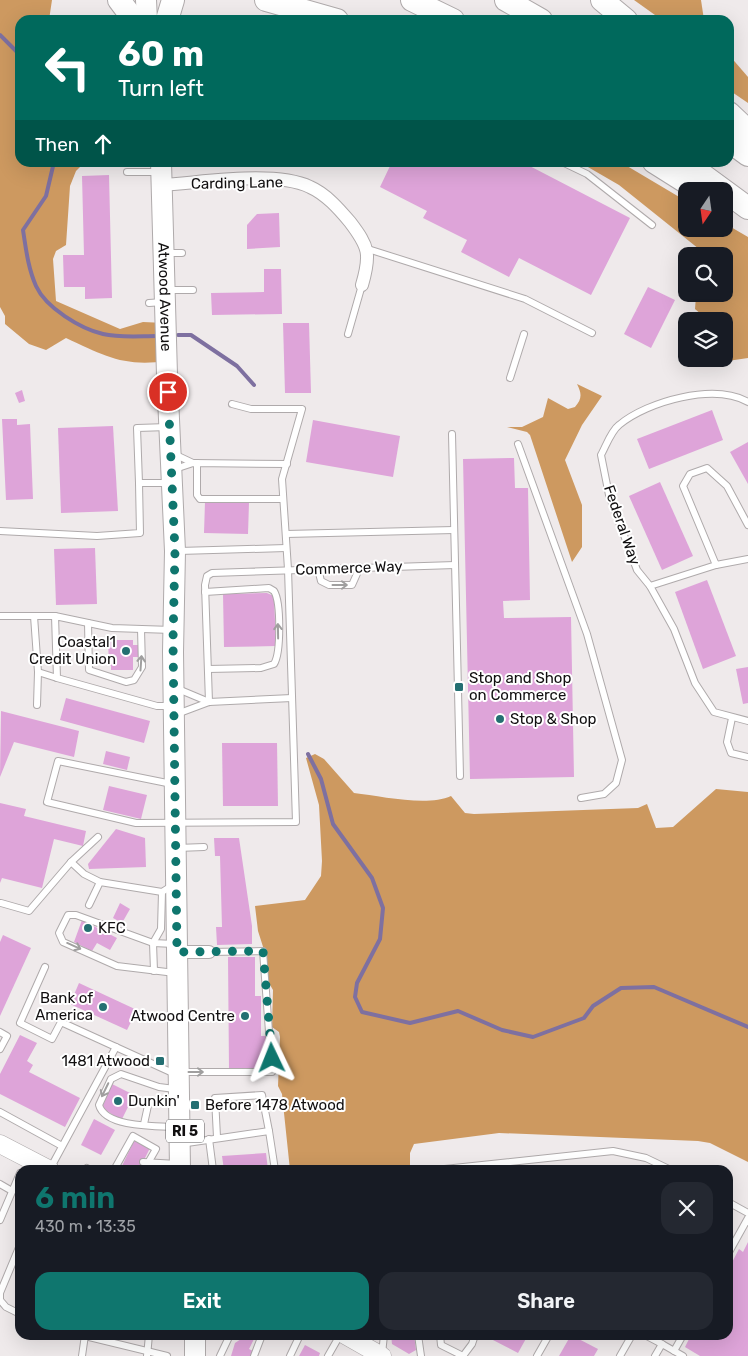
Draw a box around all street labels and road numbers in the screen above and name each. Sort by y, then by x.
street label: Carding Lane [191,173,283,193]
street label: Atwood Avenue [154,242,175,352]
street label: Federal Way [600,483,644,567]
street label: Commerce Way [295,557,403,579]
road number: RI 5 [166,1120,204,1142]

